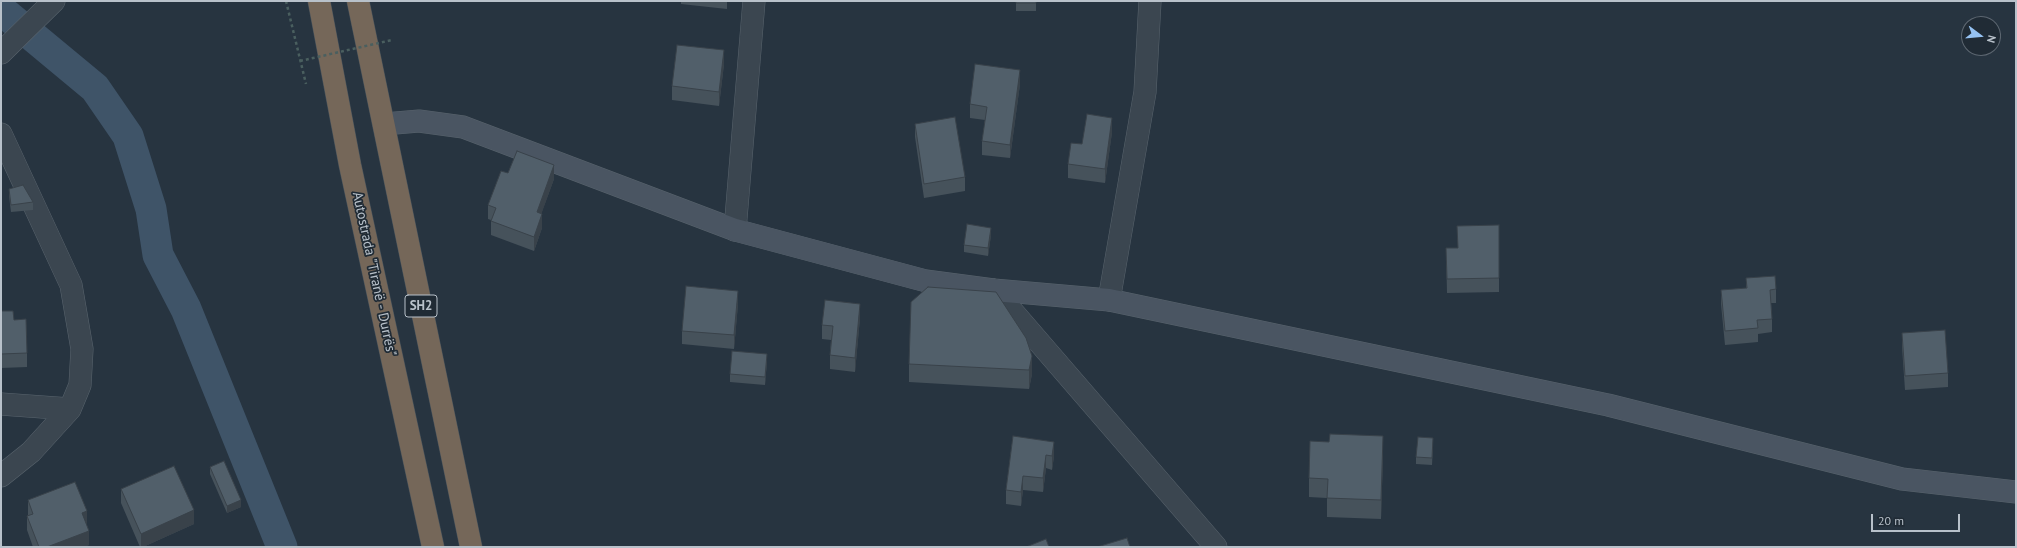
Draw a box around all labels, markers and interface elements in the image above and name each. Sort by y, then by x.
north arrow [1961,16,2001,56]
text: N [1984,34,1999,44]
street label: Autostrada "Tiranë - Durrës" [348,190,400,358]
road number: SH2 [405,295,437,317]
scale bar [1873,506,1962,532]
text: 20 m [1878,513,1904,528]

